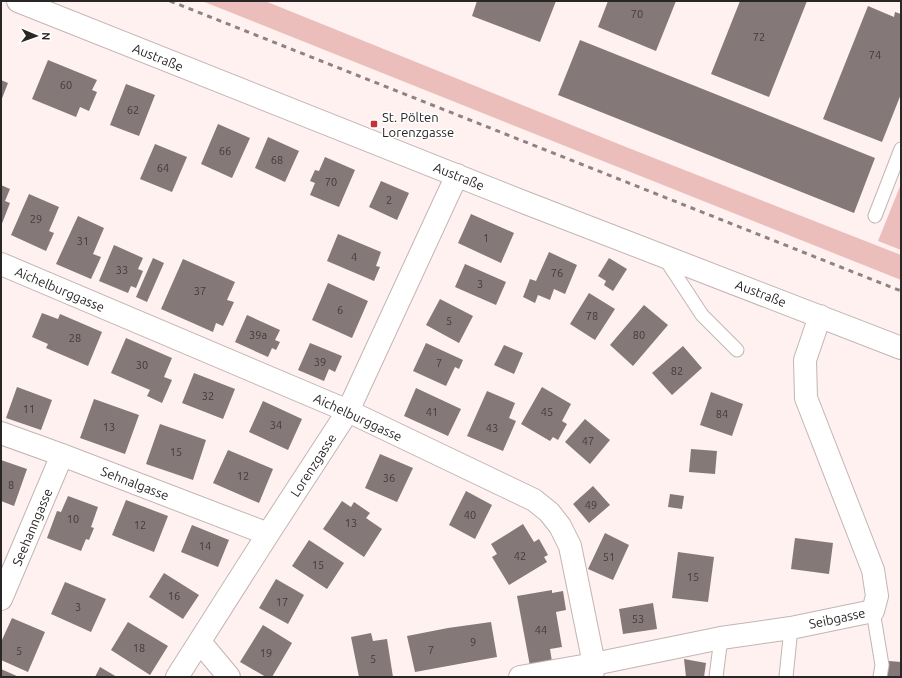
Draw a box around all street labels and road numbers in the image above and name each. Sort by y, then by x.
street label: Austraße [131,41,185,73]
street label: Austraße [432,160,486,192]
street label: Aichelburggasse [13,264,107,314]
street label: Austraße [734,277,788,309]
street label: Aichelburggasse [312,390,404,444]
street label: Lorenzgasse [287,431,339,499]
street label: Sehnalgasse [99,464,171,502]
street label: Seehanngasse [9,486,55,568]
street label: Seibgasse [807,605,867,631]

